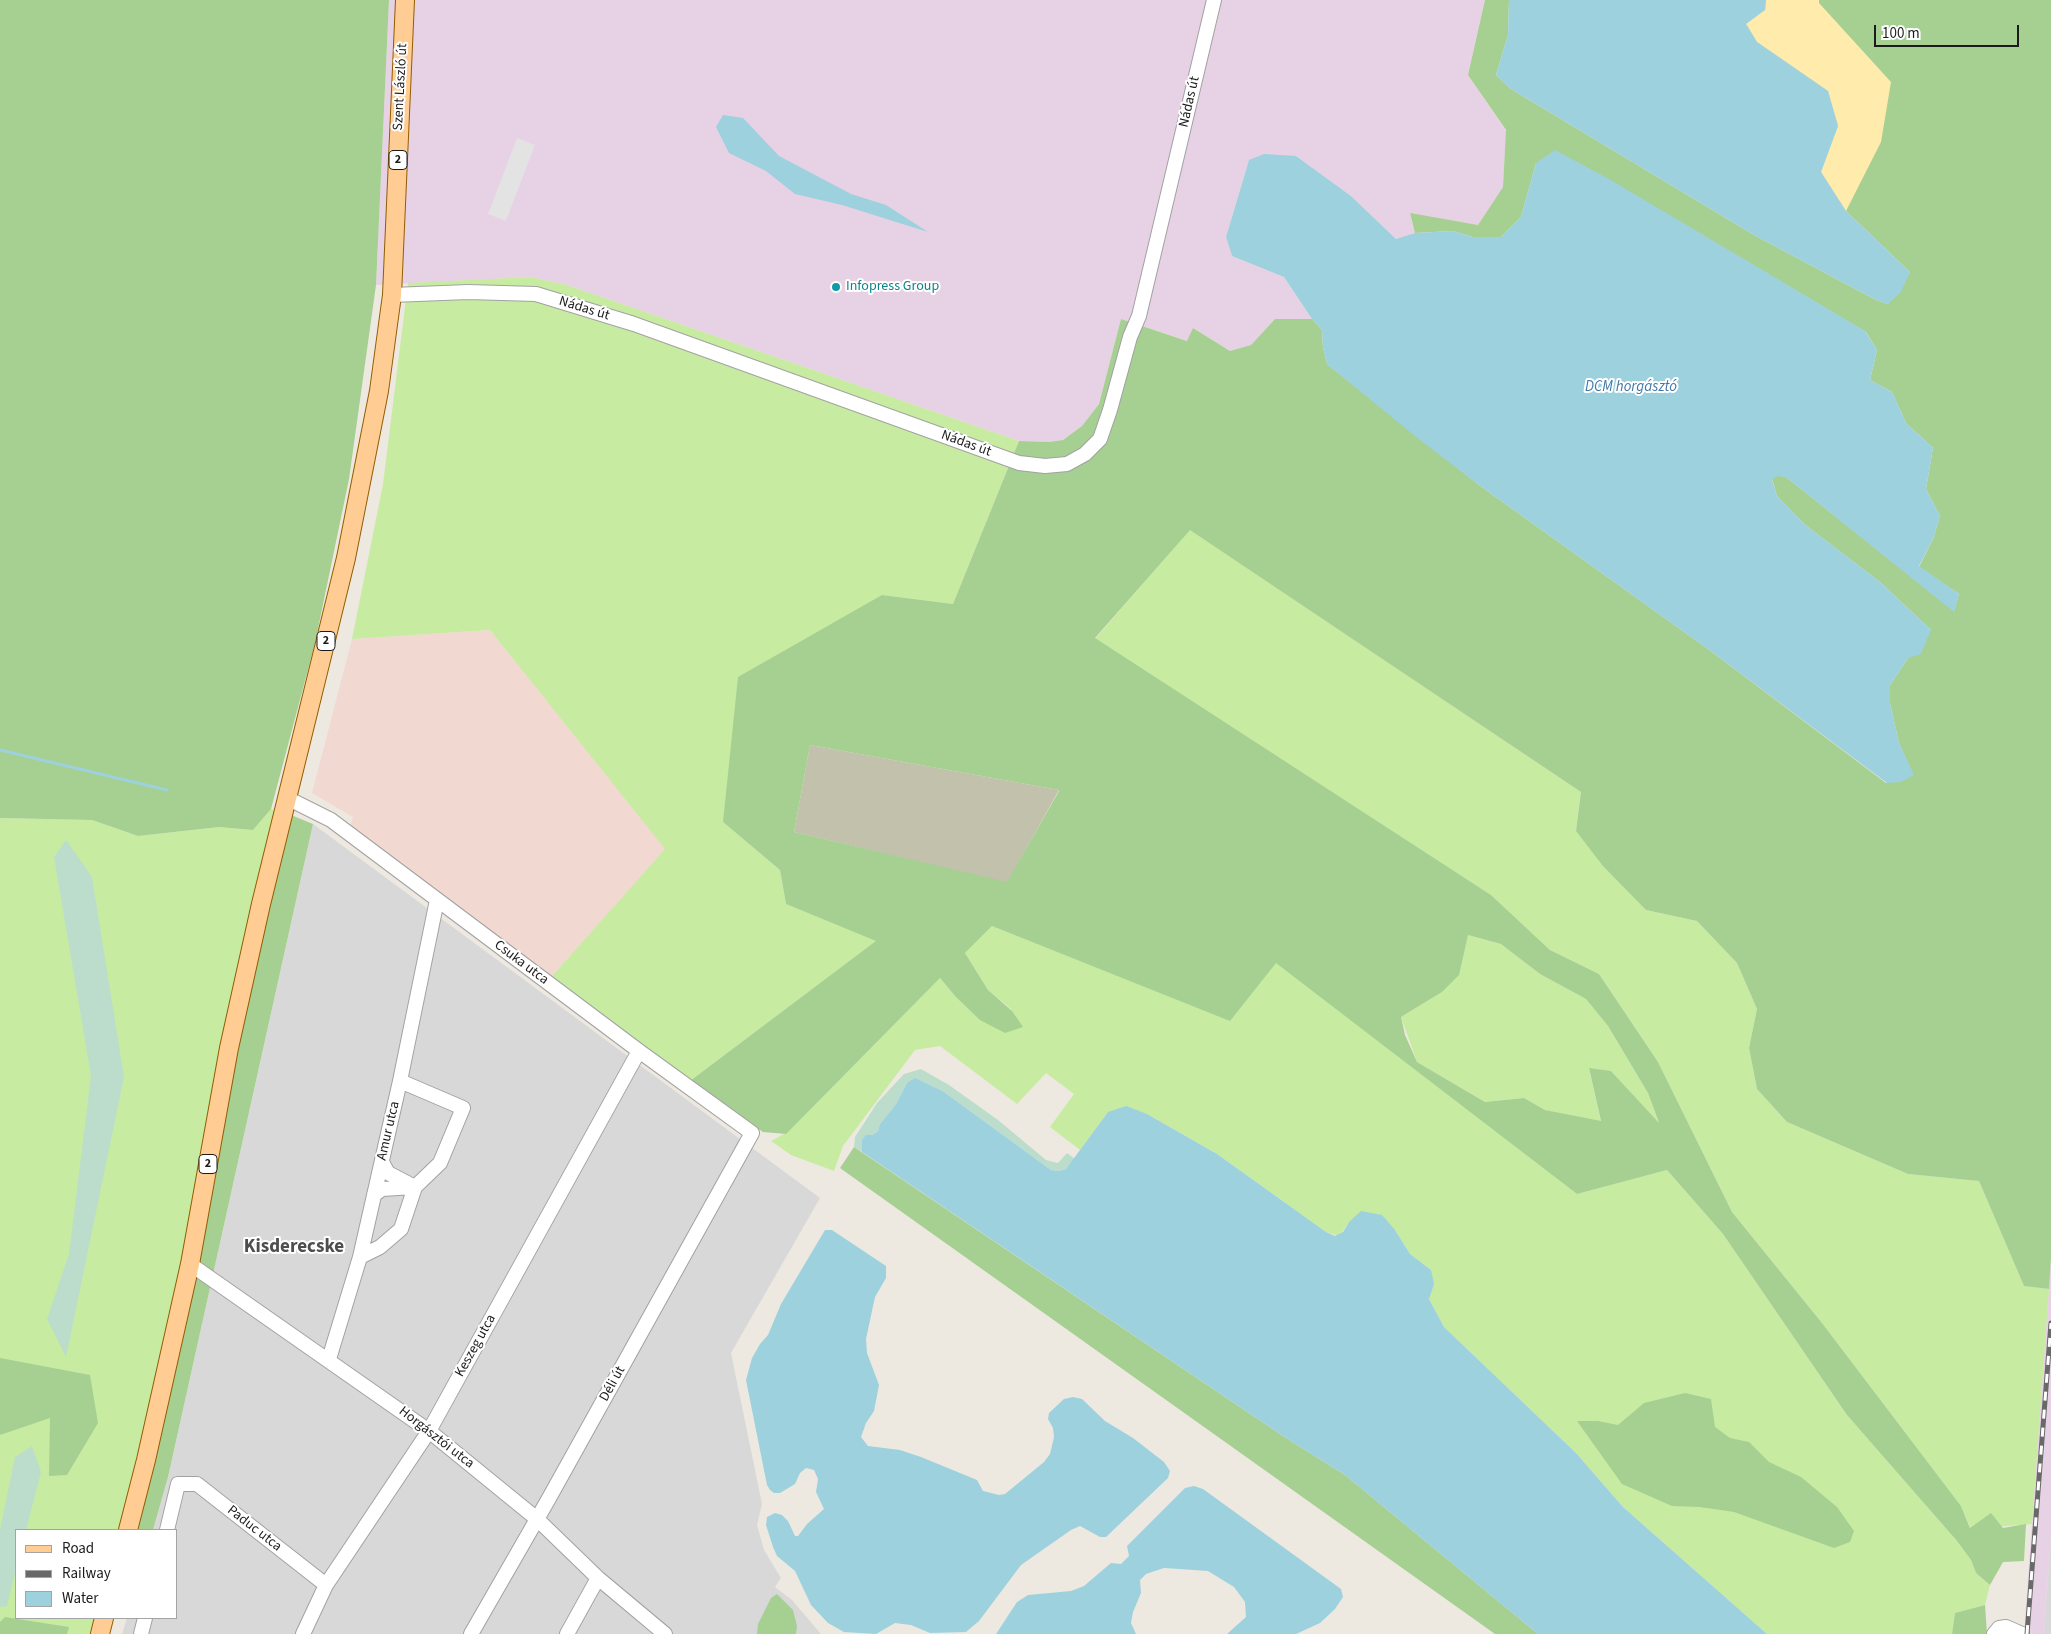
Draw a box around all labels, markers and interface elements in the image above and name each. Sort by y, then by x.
scale bar [1876,15,2021,47]
text: 100 m [1882,23,1920,44]
street label: Szent László út [390,43,412,131]
street label: Nádas út [1176,75,1204,129]
road number: 2 [389,150,407,170]
place label: Infopress Group [846,279,939,295]
marker: Infopress Group [830,281,842,293]
street label: Nádas út [557,293,611,325]
water label: DCM horgásztó [1585,379,1677,397]
street label: Nádas út [939,427,993,461]
road number: 2 [317,631,335,650]
street label: Csuka utca [491,937,551,989]
street label: Amur utca [374,1100,404,1162]
road number: 2 [199,1154,217,1174]
district label: Kisderecske [244,1237,344,1259]
street label: Keszeg utca [452,1312,500,1380]
street label: Déli út [597,1363,629,1405]
street label: Horgásztói utca [395,1403,477,1473]
street label: Paduc utca [223,1503,285,1555]
legend [15,1529,178,1619]
text: Road [62,1538,94,1559]
text: Railway [62,1563,111,1584]
text: Water [62,1588,98,1609]

